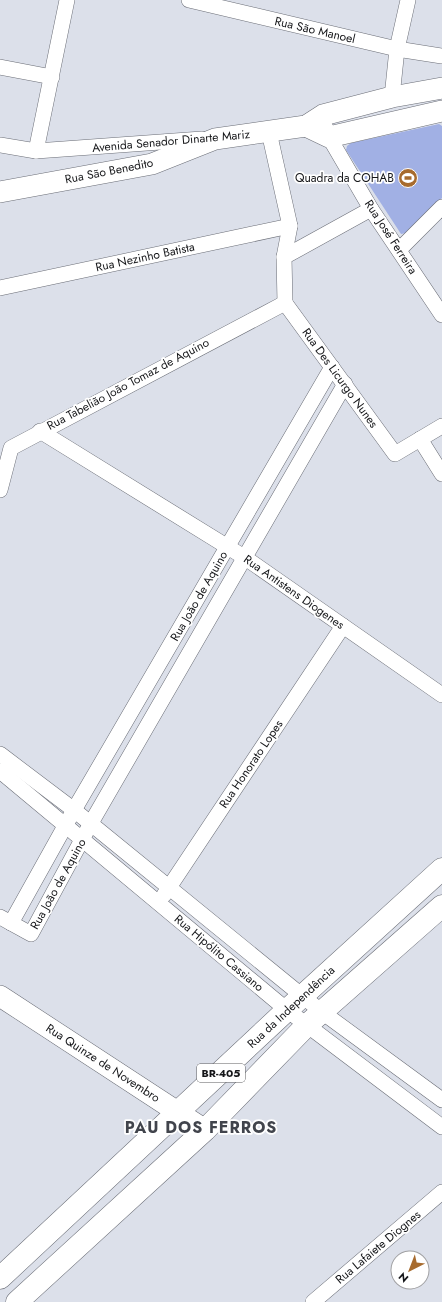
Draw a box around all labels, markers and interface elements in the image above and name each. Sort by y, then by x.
street label: Rua São Manoel [273,12,357,48]
street label: Avenida Senador Dinarte Mariz [91,125,251,157]
street label: Rua São Benedito [63,154,155,188]
sports icon: Quadra da COHAB [397,167,419,189]
place label: Quadra da COHAB [295,169,394,187]
street label: Rua José Ferreira [360,196,422,278]
street label: Rua Nezinho Batista [94,238,197,276]
street label: Rua Des Licurgo Nunes [298,324,383,432]
street label: Rua Tabelião João Tomaz de Aquino [44,333,213,435]
street label: Rua João de Aquino [166,547,232,644]
street label: Rua Antistens Diogenes [240,550,348,634]
street label: Rua Honorato Lopes [215,716,287,812]
street label: Rua João de Aquino [26,835,91,933]
street label: Rua Hipólito Cassiano [170,910,268,996]
street label: Rua da Independência [243,961,339,1053]
street label: Rua Quinze de Novembro [42,1019,164,1107]
road number: BR-405 [197,1064,245,1082]
district label: PAU DOS FERROS [125,1116,277,1139]
street label: Rua Lafaiete Diognes [331,1206,425,1288]
north arrow [390,1250,430,1290]
text: N [395,1269,412,1286]

